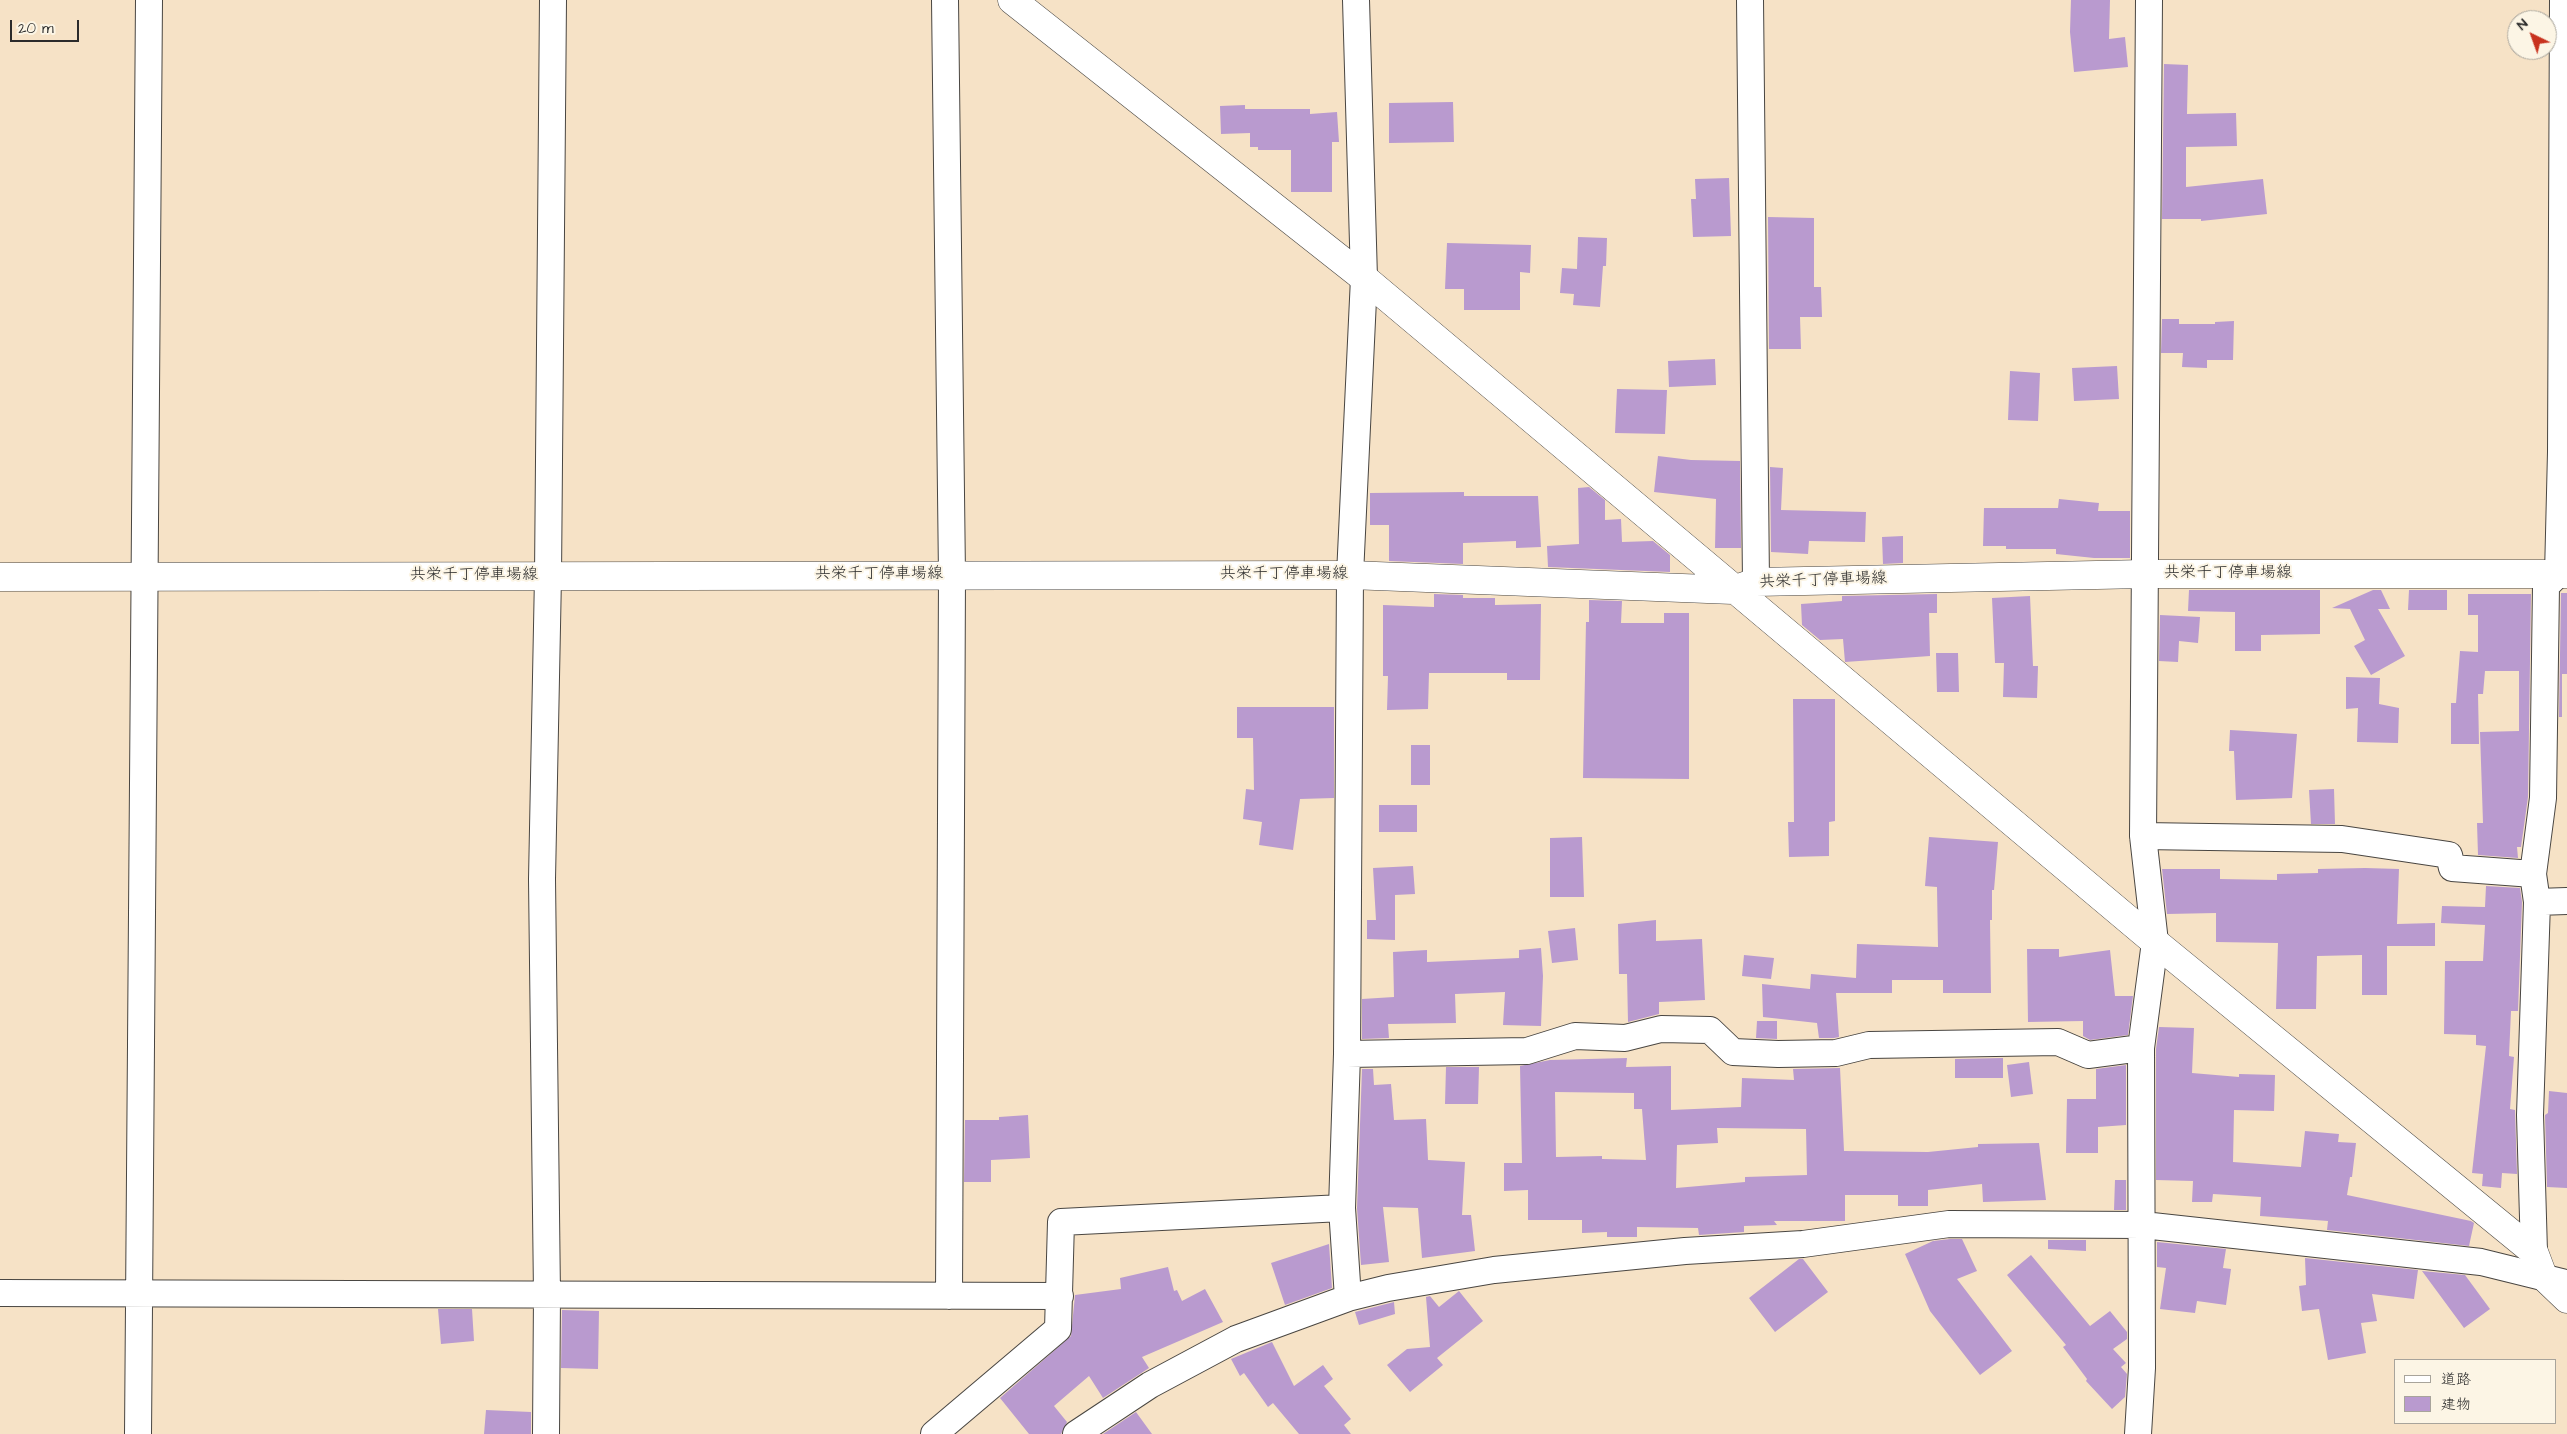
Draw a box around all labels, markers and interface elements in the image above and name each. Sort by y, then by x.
scale bar [12,10,81,42]
north arrow [2507,10,2557,60]
text: N [2513,14,2533,35]
text: 20 m [18,18,54,39]
street label: 共栄千丁停車場線 [2164,564,2292,584]
street label: 共栄千丁停車場線 [815,565,943,585]
street label: 共栄千丁停車場線 [1220,565,1348,585]
street label: 共栄千丁停車場線 [410,566,538,586]
street label: 共栄千丁停車場線 [1759,569,1887,593]
legend [2394,1359,2557,1424]
text: 道路 [2441,1369,2471,1390]
text: 建物 [2441,1394,2471,1415]

